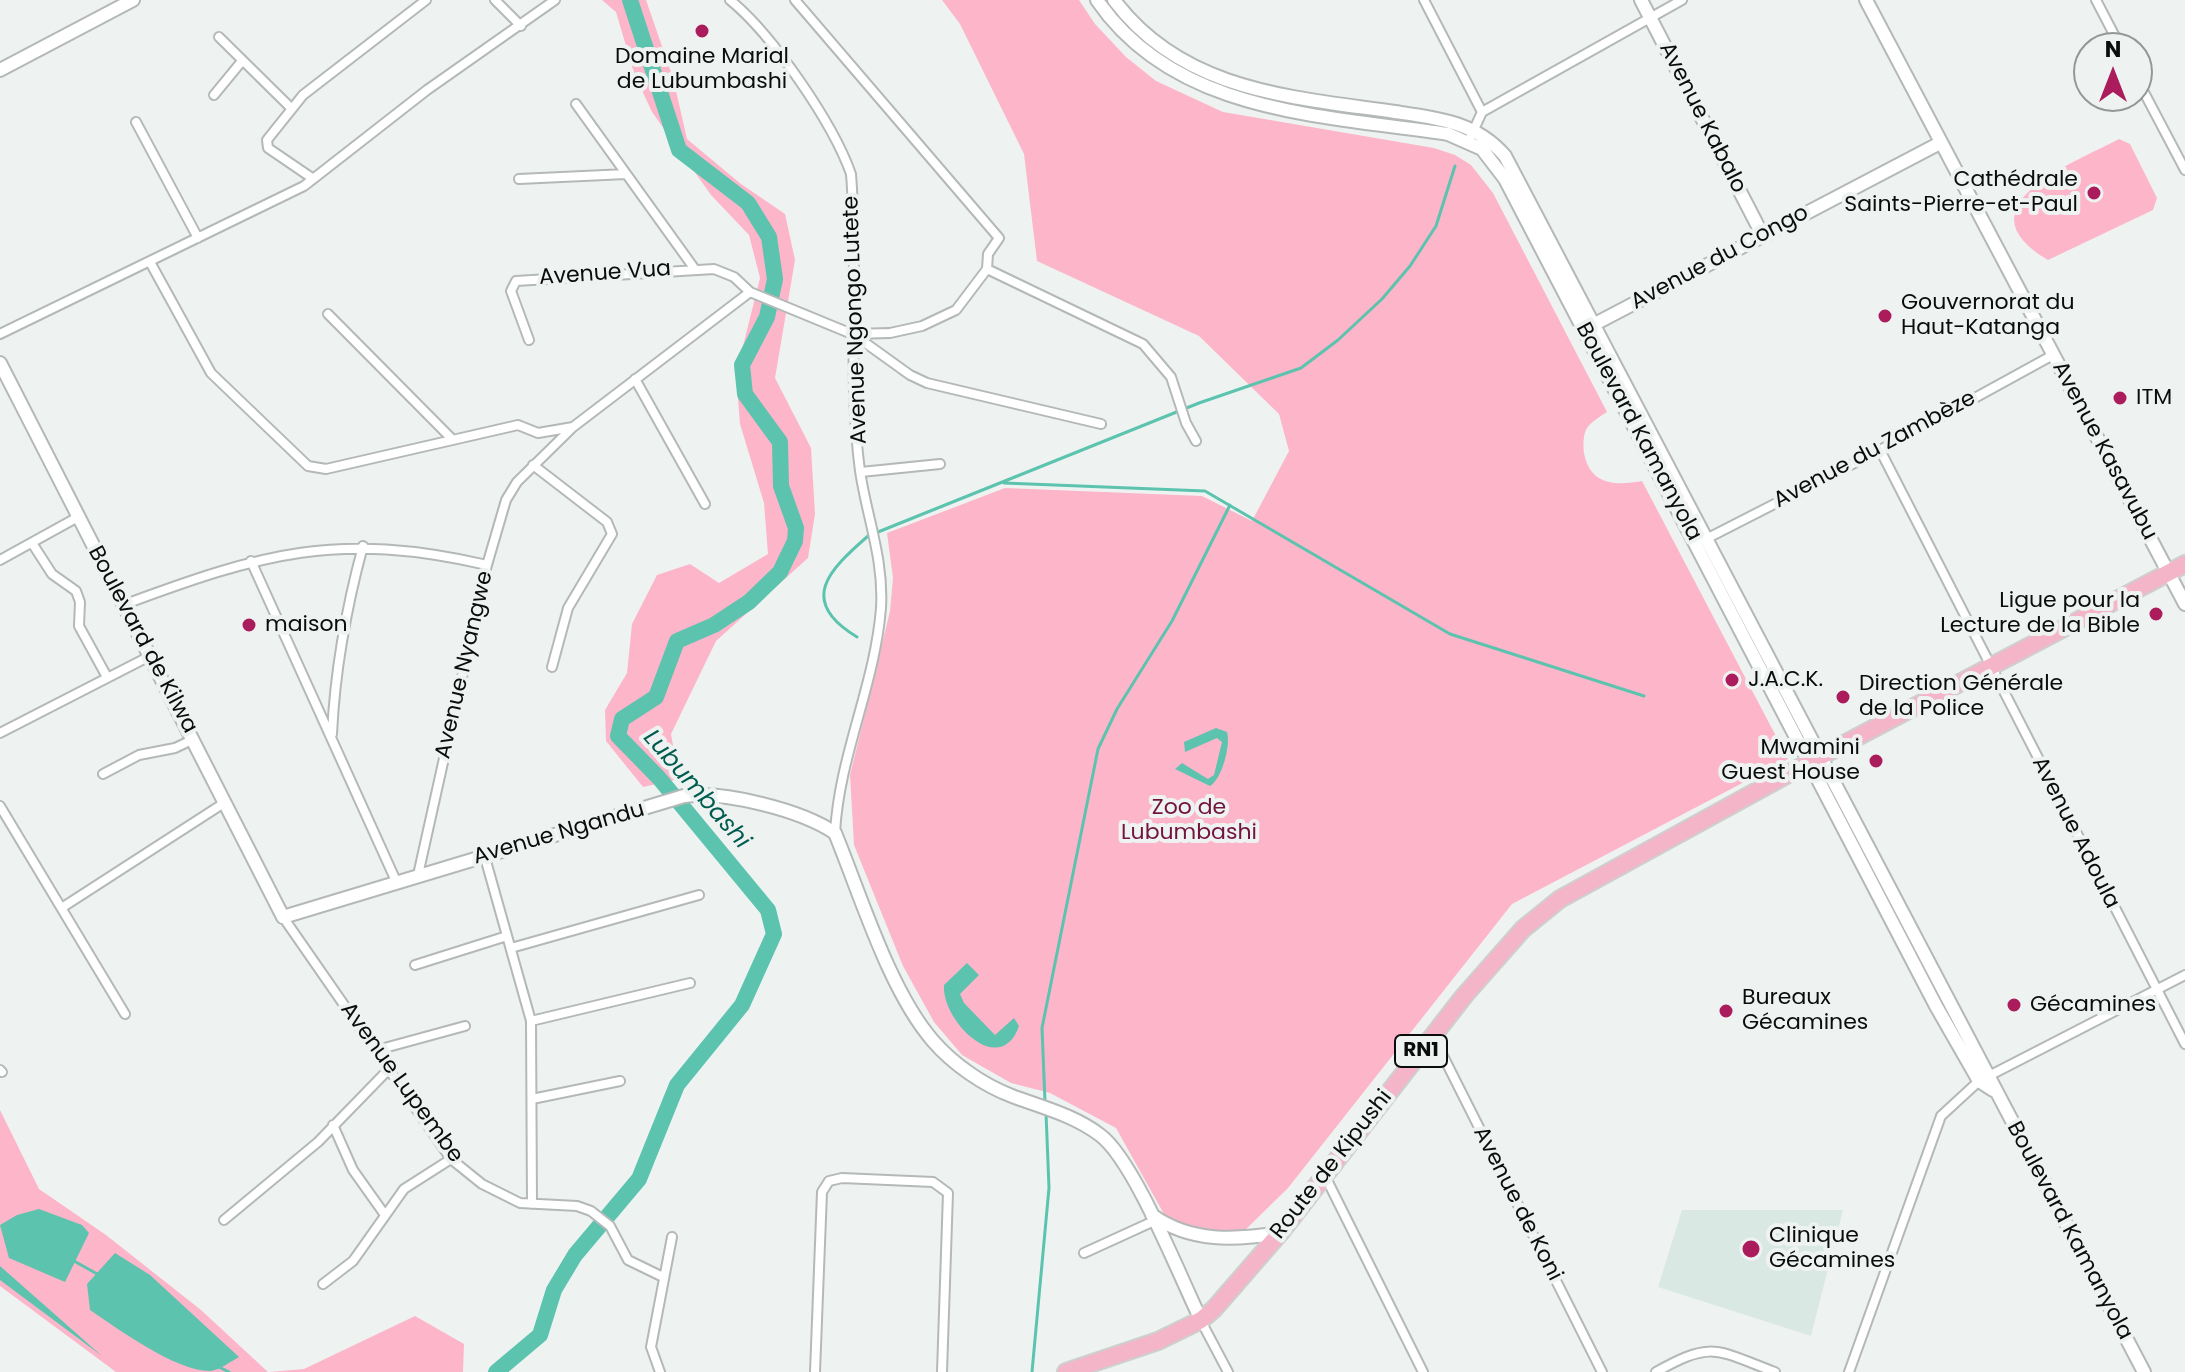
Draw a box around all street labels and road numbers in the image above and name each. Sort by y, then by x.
street label: Avenue Kabalo [1653,38,1751,198]
street label: Avenue Ngongo Lutete [838,195,874,445]
street label: Avenue du Congo [1627,200,1813,316]
street label: Avenue Vua [538,256,672,292]
street label: Boulevard Kamanyola [1569,318,1707,546]
street label: Avenue Kasavubu [2046,357,2162,545]
street label: Avenue du Zambèze [1770,386,1980,514]
street label: Boulevard de Kilwa [81,542,203,738]
street label: Avenue Nyangwe [431,569,499,761]
street label: Avenue Adoula [2025,753,2125,913]
street label: Avenue Ngandu [470,797,648,871]
street label: Avenue Lupembe [334,998,468,1168]
road number: RN1 [1395,1035,1447,1067]
street label: Route de Kipushi [1266,1085,1398,1245]
street label: Boulevard Kamanyola [2000,1117,2138,1345]
street label: Avenue de Koni [1467,1122,1567,1286]

